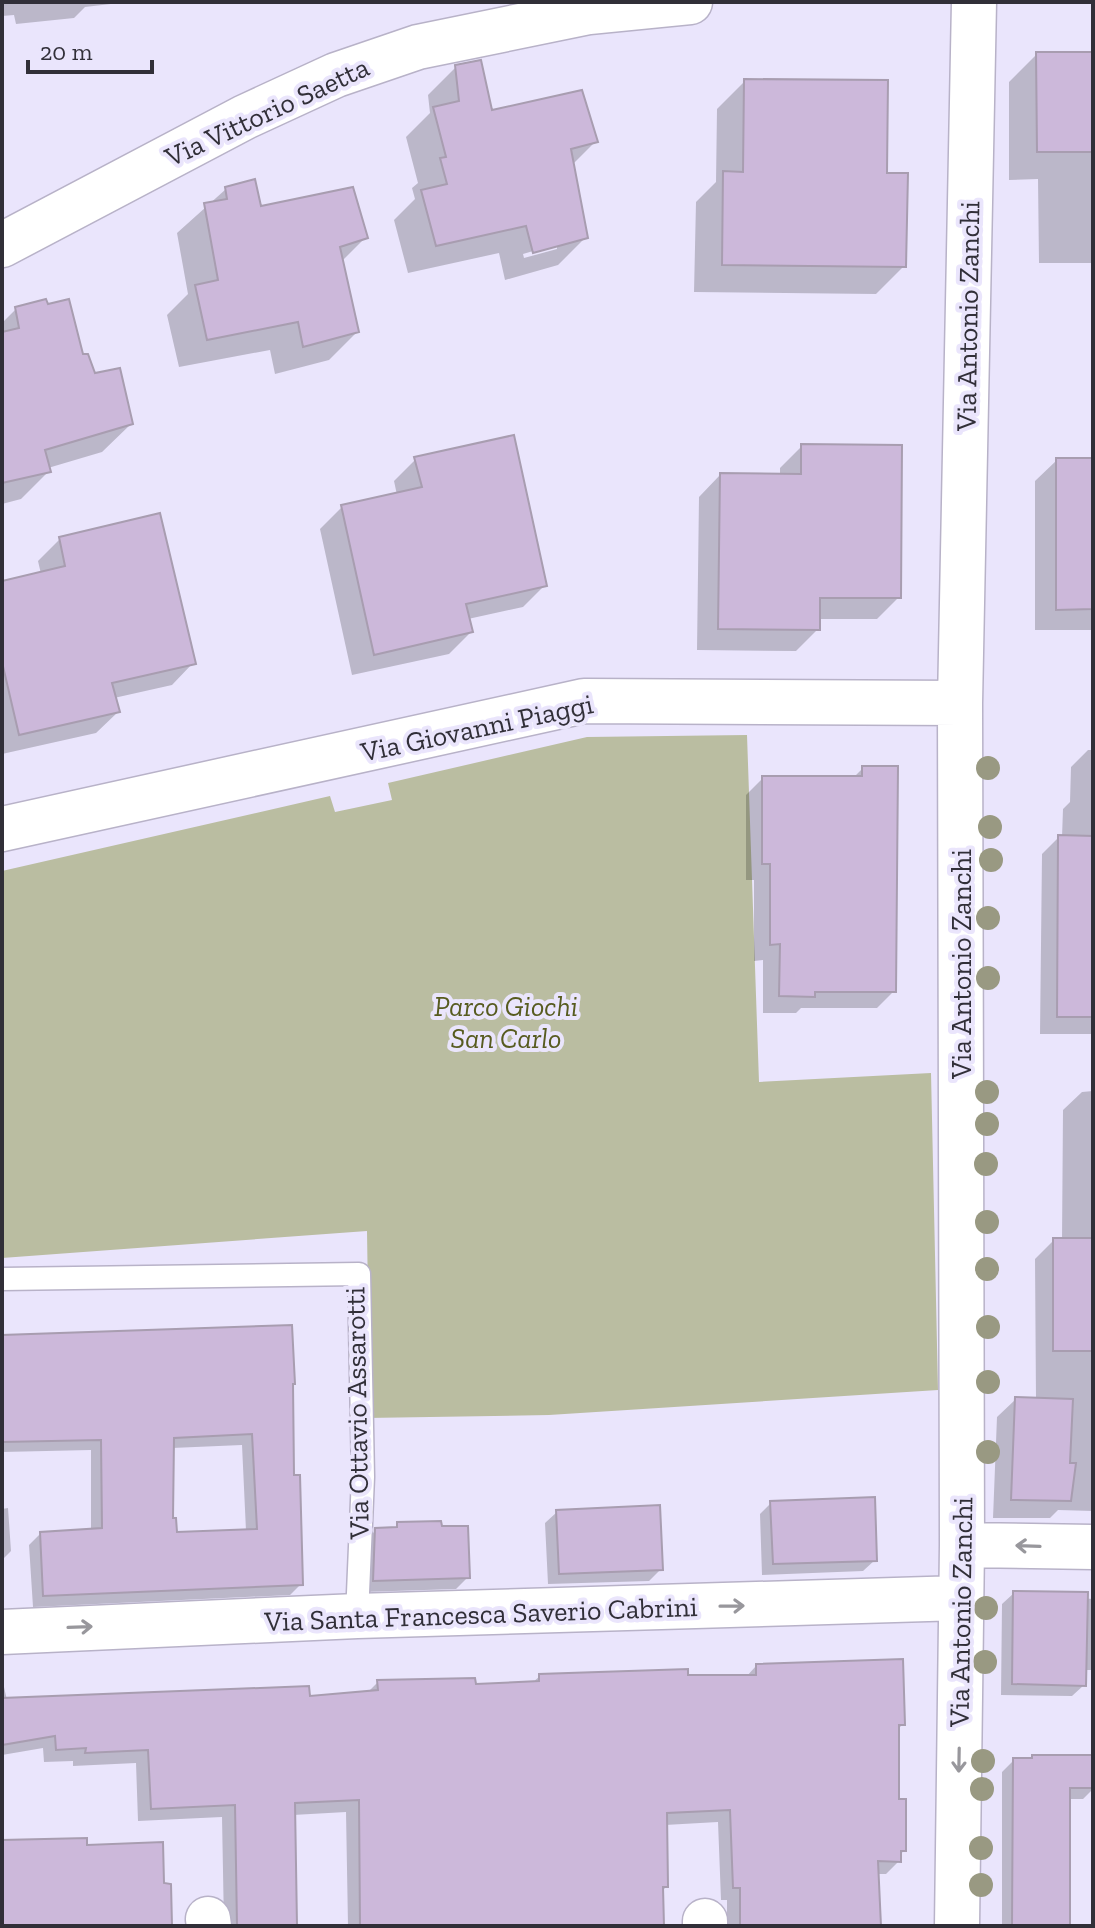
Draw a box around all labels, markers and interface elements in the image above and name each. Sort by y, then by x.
scale bar [28,24,152,74]
text: 20 m [40,37,93,66]
street label: Via Vittorio Saetta [159,50,375,174]
street label: Via Antonio Zanchi [949,200,987,432]
street label: Via Giovanni Piaggi [357,687,596,769]
street label: Via Antonio Zanchi [945,849,978,1080]
park label: Parco Giochi San Carlo [434,990,578,1055]
street label: Via Ottavio Assarotti [338,1286,376,1540]
street label: Via Antonio Zanchi [942,1496,980,1728]
one-way arrow [1015,1538,1042,1553]
street label: Via Santa Francesca Saverio Cabrini [263,1590,698,1638]
one-way arrow [718,1599,745,1614]
one-way arrow [66,1620,93,1635]
one-way arrow [951,1746,967,1773]

